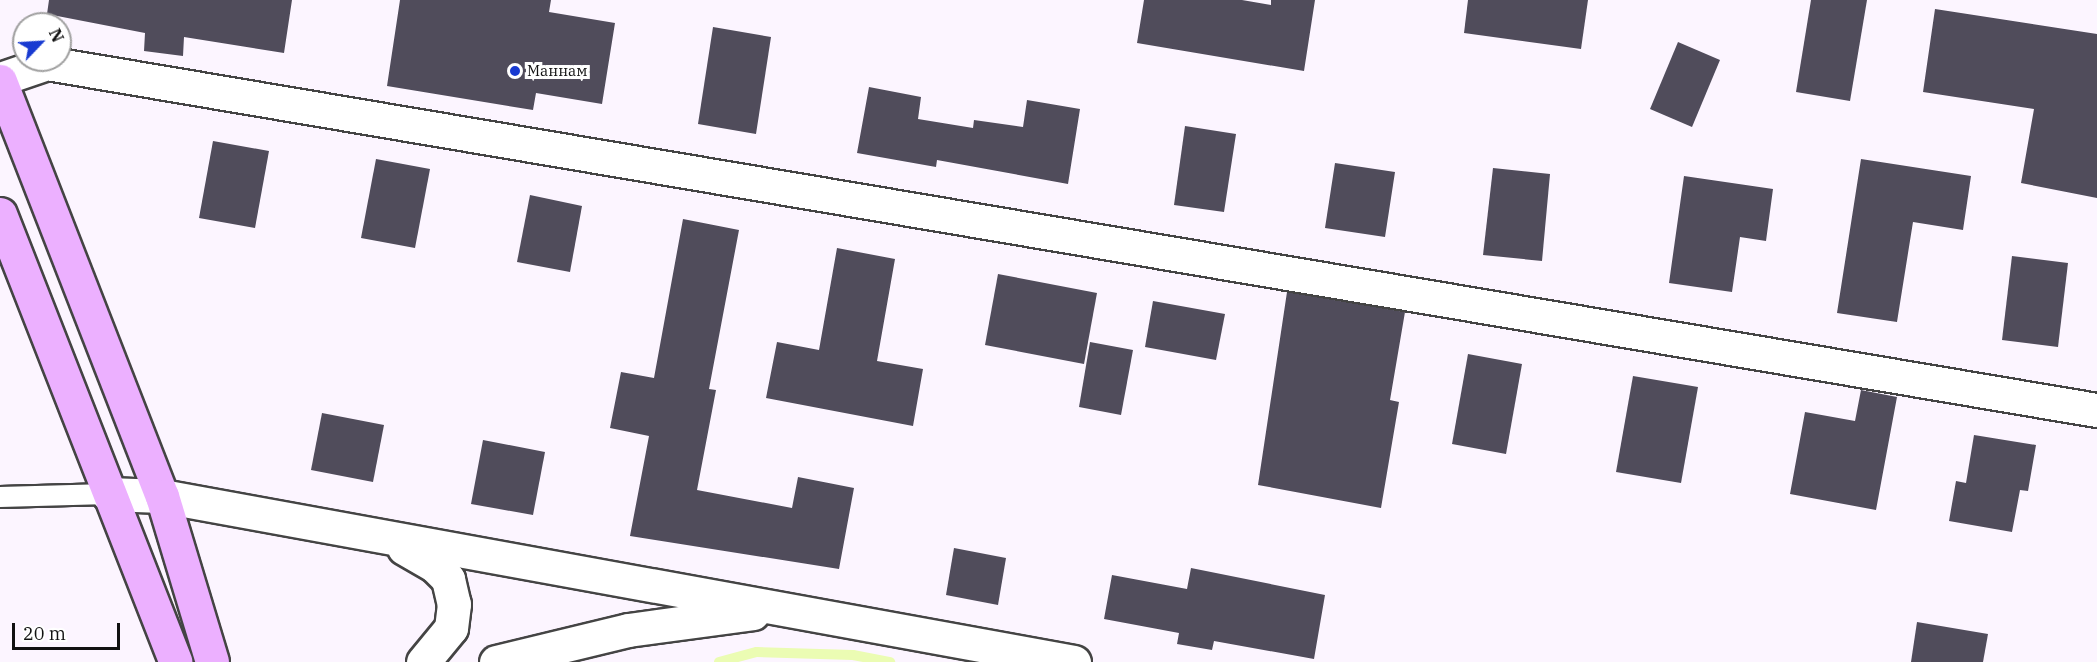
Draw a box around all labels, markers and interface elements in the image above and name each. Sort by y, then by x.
north arrow [12,12,72,72]
text: N [45,25,68,45]
place label: Маннам [527,62,588,80]
marker: Маннам [508,64,522,78]
scale bar [15,611,123,649]
text: 20 m [23,622,66,645]

